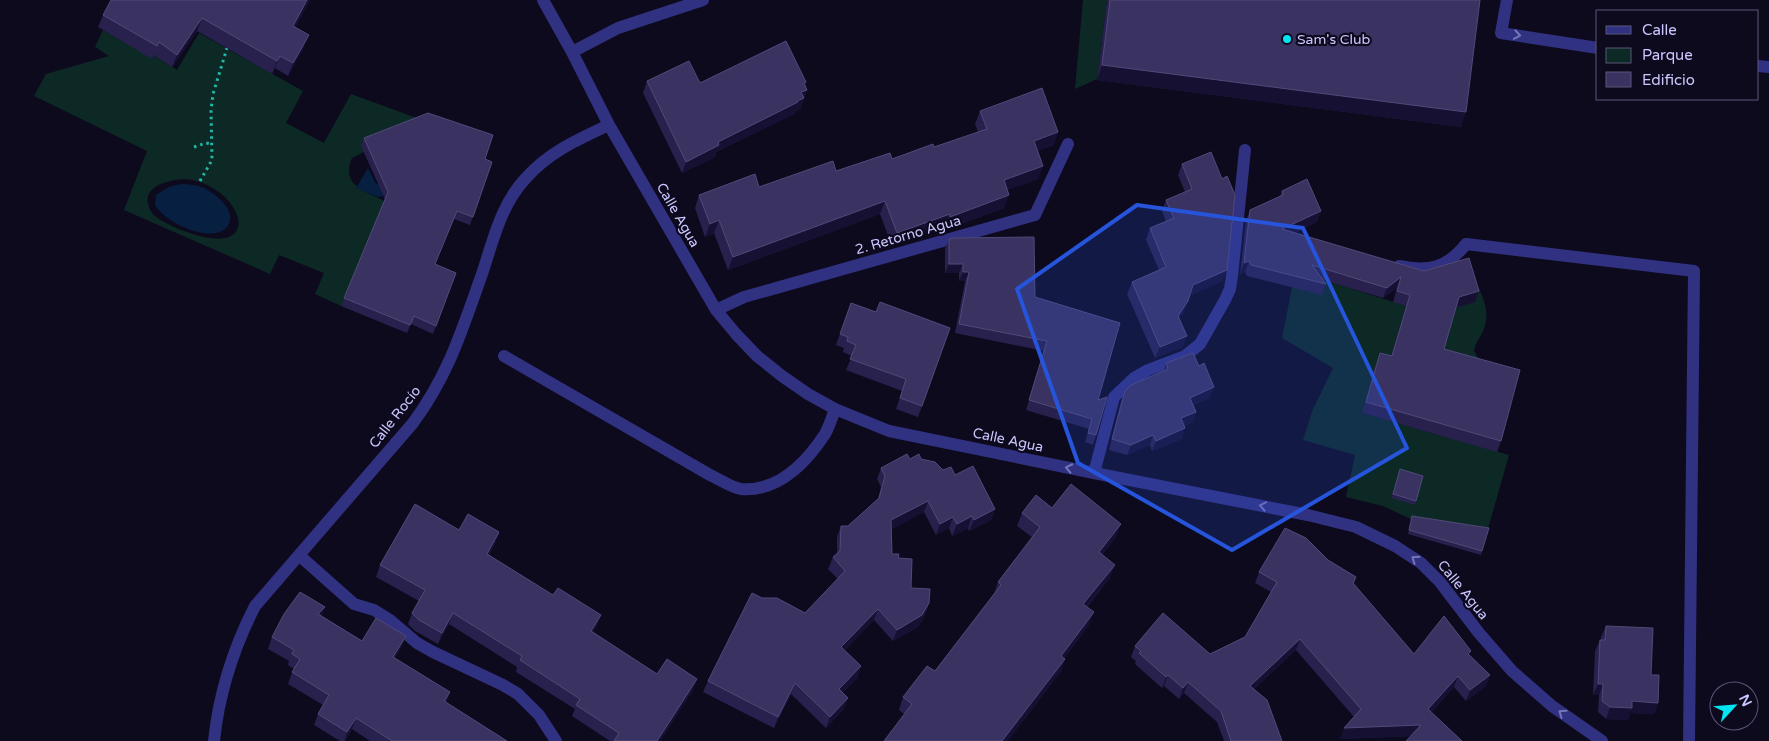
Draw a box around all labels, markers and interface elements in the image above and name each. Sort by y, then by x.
legend [1596,10,1759,100]
text: Calle [1642,21,1677,39]
one-way arrow [1512,30,1521,40]
place label: Sam's Club [1297,31,1371,48]
marker: Sam's Club [1281,33,1293,45]
text: Parque [1642,46,1693,64]
text: Edificio [1642,71,1695,89]
street label: Calle Agua [653,180,703,250]
street label: 2. Retorno Agua [853,212,963,258]
street label: Calle Rocío [365,383,425,451]
street label: Calle Agua [971,424,1045,456]
one-way arrow [1064,463,1073,474]
one-way arrow [1258,501,1267,512]
one-way arrow [1411,556,1420,565]
street label: Calle Agua [1434,557,1492,623]
north arrow [1709,681,1759,731]
text: N [1735,692,1755,709]
one-way arrow [1559,710,1568,719]

